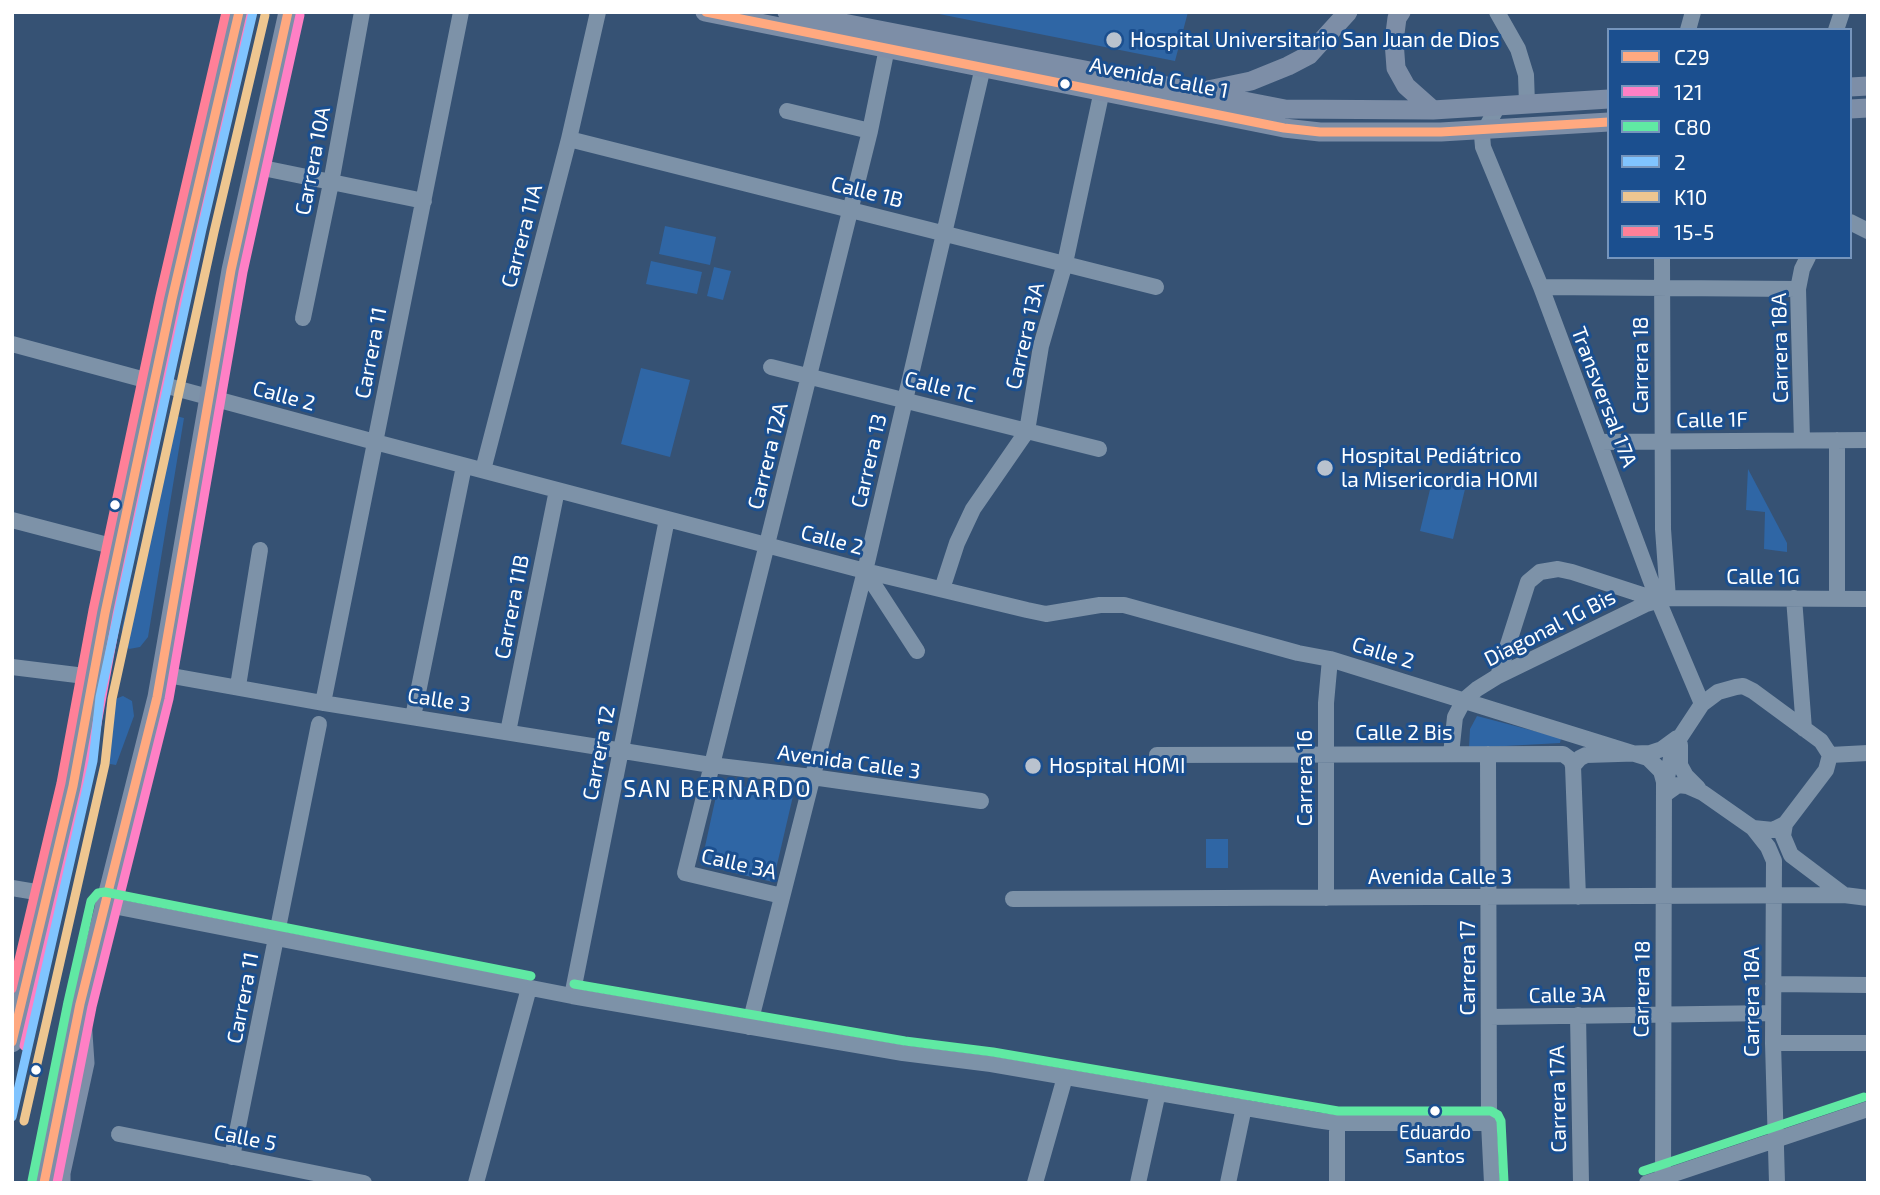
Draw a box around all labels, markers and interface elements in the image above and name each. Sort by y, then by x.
place label: Hospital Universitario San Juan de Dios [1130,27,1500,53]
legend [1607,28,1852,259]
marker: Hospital Universitario San Juan de Dios [1104,30,1124,50]
text: C29 [1674,44,1710,69]
street label: Avenida Calle 1 [1087,52,1231,104]
unlabelled marker [1058,77,1072,91]
text: 121 [1674,79,1703,104]
street label: Carrera 10A [290,105,336,217]
text: C80 [1674,114,1711,139]
text: 2 [1674,149,1686,174]
street label: Calle 1B [828,171,906,213]
street label: Carrera 11A [496,182,548,290]
text: K10 [1674,184,1707,209]
text: 15-5 [1674,219,1714,244]
street label: Carrera 13A [1000,280,1050,392]
street label: Carrera 18A [1766,293,1794,403]
street label: Carrera 11 [350,305,392,401]
street label: Carrera 18 [1628,316,1654,414]
street label: Transversal 17A [1566,323,1642,471]
street label: Calle 1C [902,366,978,408]
street label: Calle 2 [250,376,318,416]
street label: Carrera 12A [743,400,793,512]
street label: Calle 1F [1676,407,1748,433]
street label: Carrera 13 [846,411,892,511]
place label: Hospital Pediátrico la Misericordia HOMI [1341,443,1538,493]
marker: Hospital Pediátrico la Misericordia HOMI [1315,458,1335,478]
unlabelled marker [108,498,122,512]
street label: Calle 2 [798,520,866,560]
street label: Carrera 11B [490,553,534,661]
street label: Calle 1G [1726,564,1800,590]
street label: Diagonal 1G Bis [1480,584,1620,672]
street label: Calle 2 [1349,632,1417,674]
street label: Calle 3 [406,683,472,717]
street label: Carrera 12 [577,703,621,803]
street label: Calle 2 Bis [1355,720,1453,746]
street label: Carrera 16 [1292,730,1318,826]
street label: Avenida Calle 3 [776,739,922,785]
place label: Hospital HOMI [1049,753,1185,779]
marker: Hospital HOMI [1023,756,1043,776]
district label: SAN BERNARDO [625,775,811,803]
street label: Calle 3A [699,843,779,885]
street label: Avenida Calle 3 [1368,864,1512,890]
street label: Carrera 17 [1455,920,1481,1016]
street label: Carrera 18 [1629,940,1655,1038]
street label: Carrera 18A [1739,947,1765,1057]
street label: Carrera 11 [222,950,264,1046]
street label: Calle 3A [1528,982,1606,1008]
street label: Carrera 17A [1544,1045,1572,1153]
unlabelled marker [29,1063,43,1077]
marker: Eduardo Santos [1428,1104,1442,1118]
street label: Calle 5 [212,1120,278,1156]
place label: Eduardo Santos [1399,1122,1471,1166]

